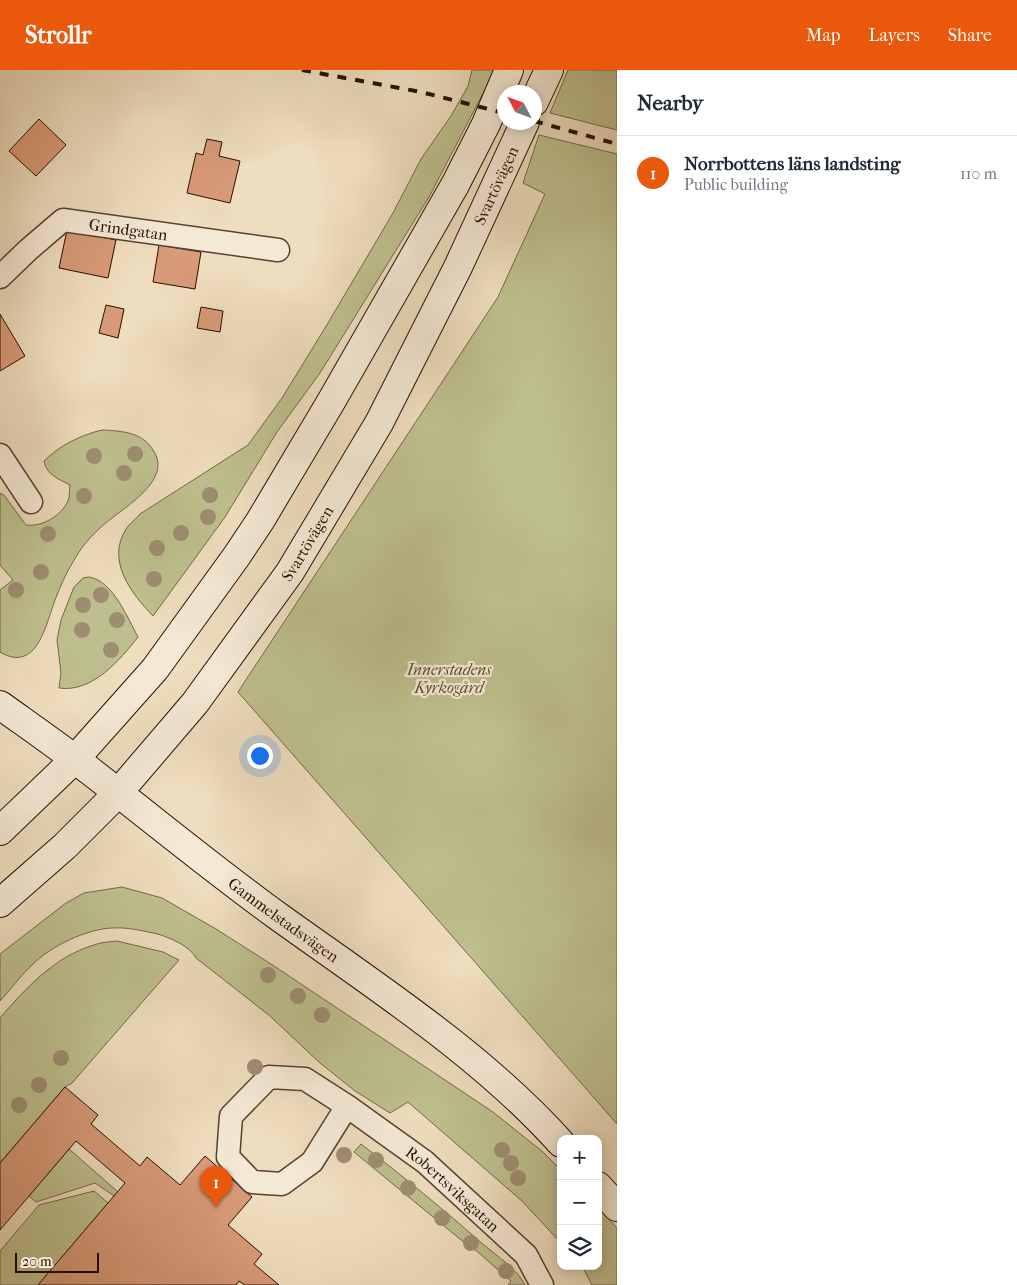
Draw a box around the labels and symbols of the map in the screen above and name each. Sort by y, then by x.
north arrow [497,85,542,130]
street label: Svartövägen [469,142,522,228]
street label: Grindgatan [88,214,170,244]
street label: Svartövägen [277,502,337,585]
park label: Innerstadens Kyrkogård [406,660,492,697]
your location [247,743,273,769]
street label: Gammelstadsvägen [225,873,343,967]
street label: Robertsviksgatan [402,1142,504,1236]
pin: 1 [200,1166,232,1207]
scale bar [15,1250,99,1273]

